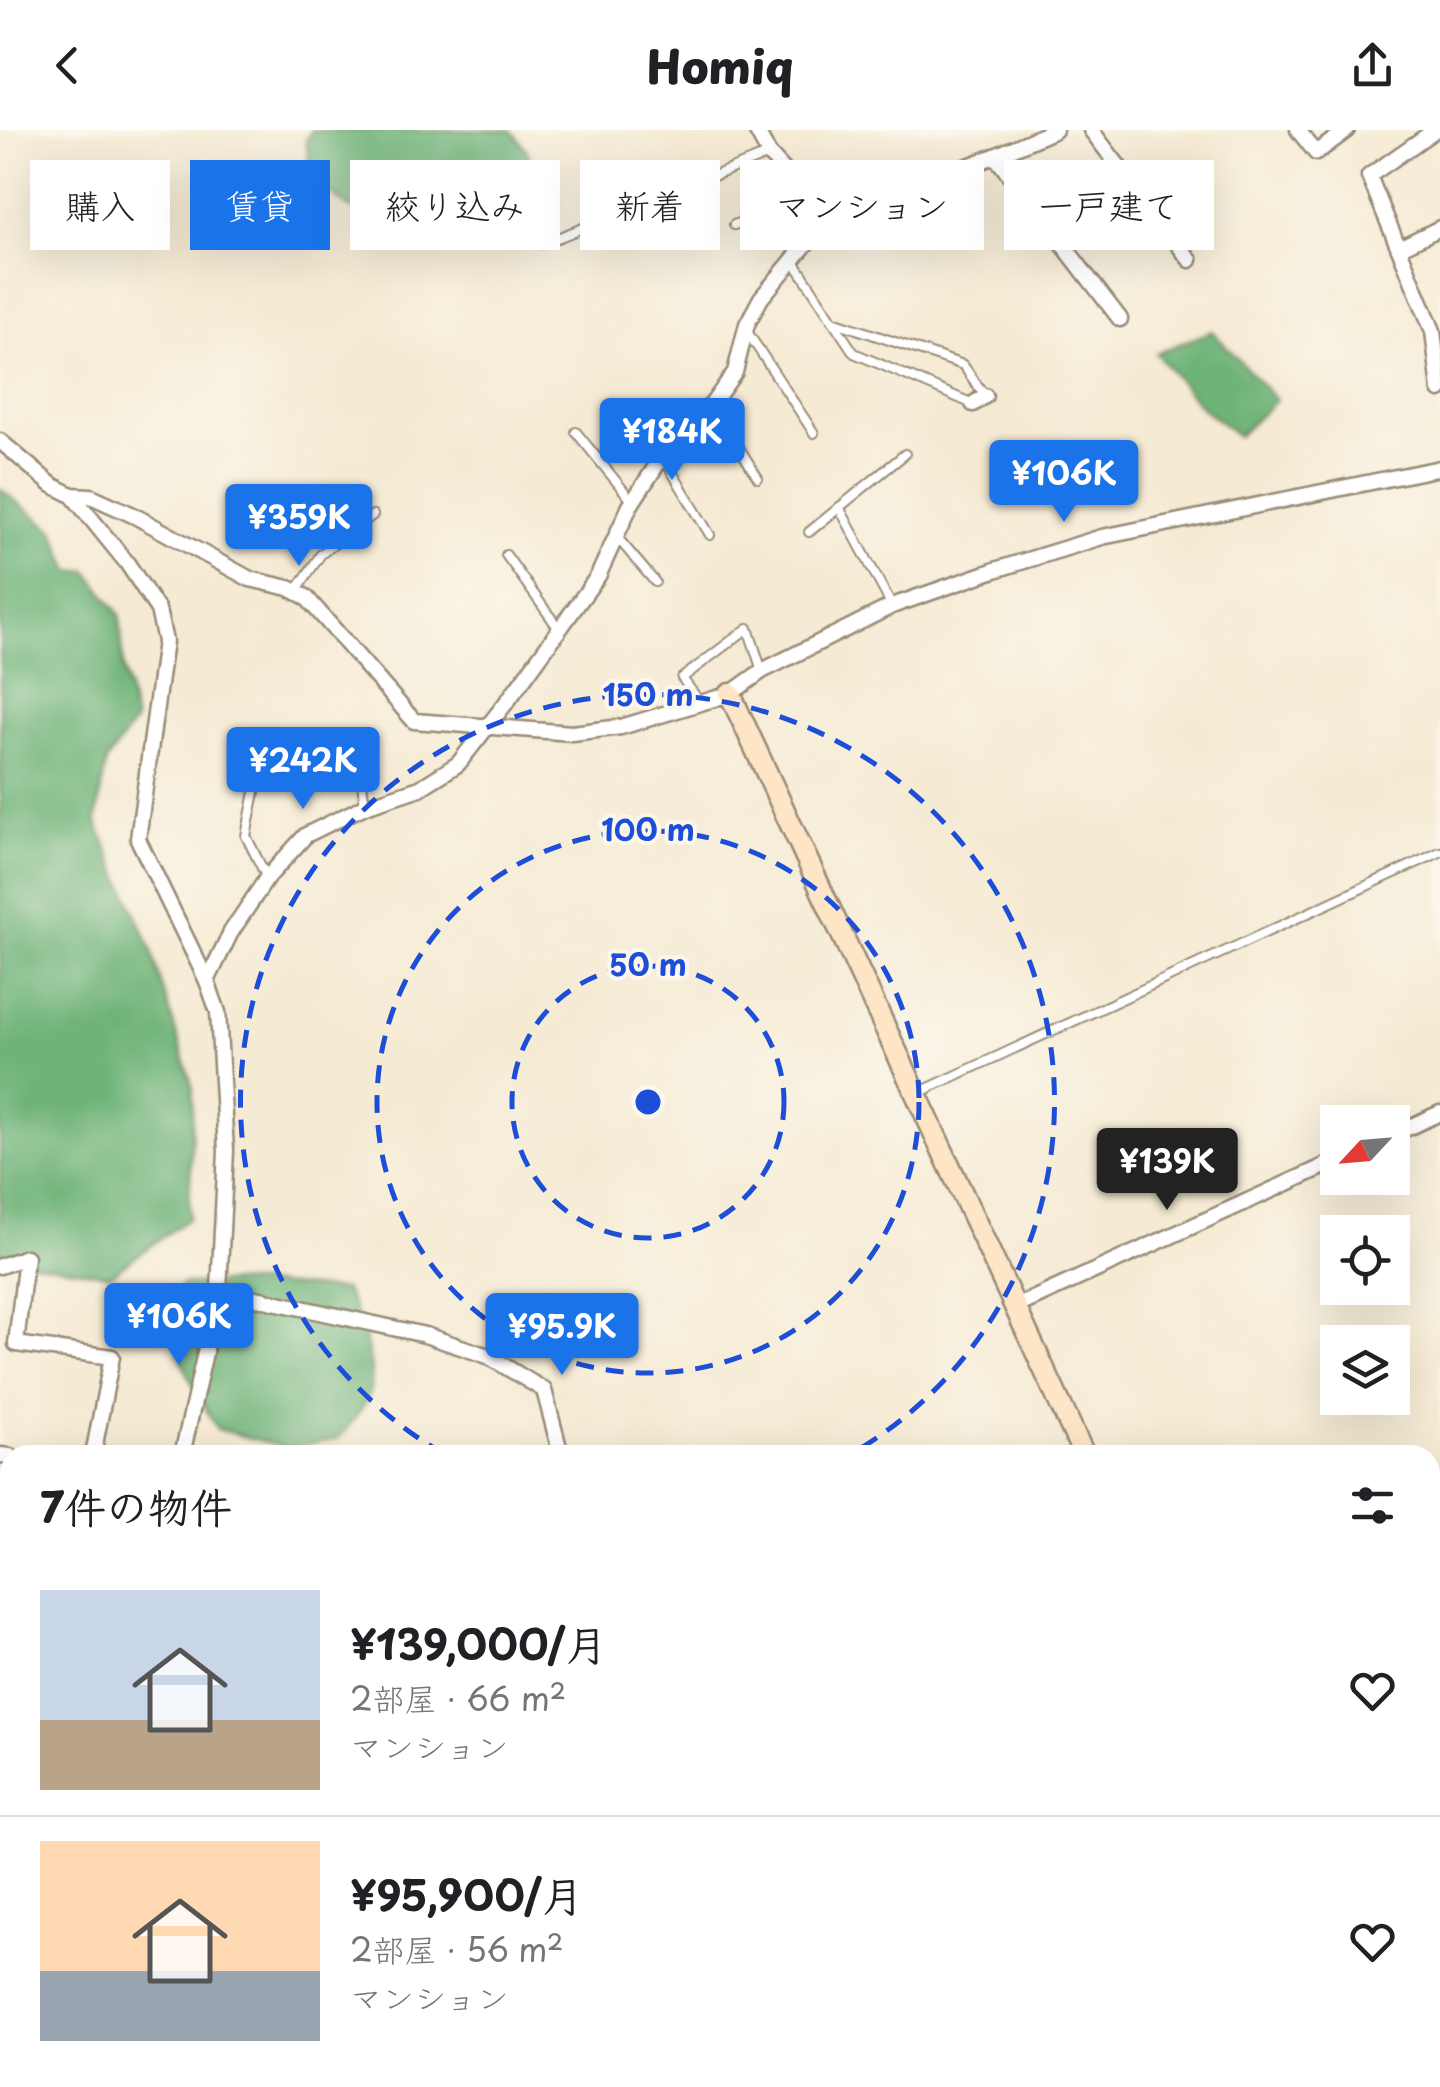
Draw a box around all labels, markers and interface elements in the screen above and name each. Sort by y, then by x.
text: Homiq [647,31,793,99]
icon: back [40,38,95,93]
icon: share [1345,38,1400,93]
chip: 購入 [30,160,170,250]
chip: 賃貸 [190,160,330,250]
chip: 絞り込み [350,160,560,250]
chip: 新着 [580,160,720,250]
chip: マンション [740,160,984,250]
chip: 一戸建て [1004,160,1214,250]
pin: ¥184K [602,398,742,483]
text: ¥184K [622,406,722,454]
pin: ¥106K [994,440,1134,525]
text: ¥106K [1011,448,1117,496]
pin: ¥359K [229,484,369,569]
text: ¥359K [247,492,351,540]
text: 150 m [603,671,693,716]
pin: ¥242K [233,727,373,812]
text: ¥242K [249,735,357,783]
text: 100 m [601,806,695,851]
text: 50 m [609,941,687,986]
centre of rings [630,1084,666,1120]
north arrow [1320,1105,1410,1195]
map controls [1320,1105,1410,1415]
pin: ¥139K [1097,1128,1237,1213]
text: ¥139K [1119,1136,1215,1184]
button: locate [1320,1215,1410,1305]
pin: ¥106K [109,1283,249,1368]
text: ¥106K [126,1291,232,1339]
pin: ¥95.9K [481,1293,643,1378]
text: ¥95.9K [508,1301,617,1349]
button: layers [1320,1325,1410,1415]
text: 7件の物件 [40,1474,232,1537]
icon: filters [1345,1478,1400,1533]
text: ¥139,000/月 [350,1611,607,1674]
icon: home [120,1630,240,1750]
icon: heart [1345,1663,1400,1718]
text: 2部屋 · 66 m² [350,1674,566,1722]
text: マンション [350,1722,509,1770]
text: ¥95,900/月 [350,1862,584,1925]
icon: home [120,1881,240,2001]
icon: heart [1345,1914,1400,1969]
text: 2部屋 · 56 m² [350,1925,564,1973]
text: マンション [350,1973,509,2021]

